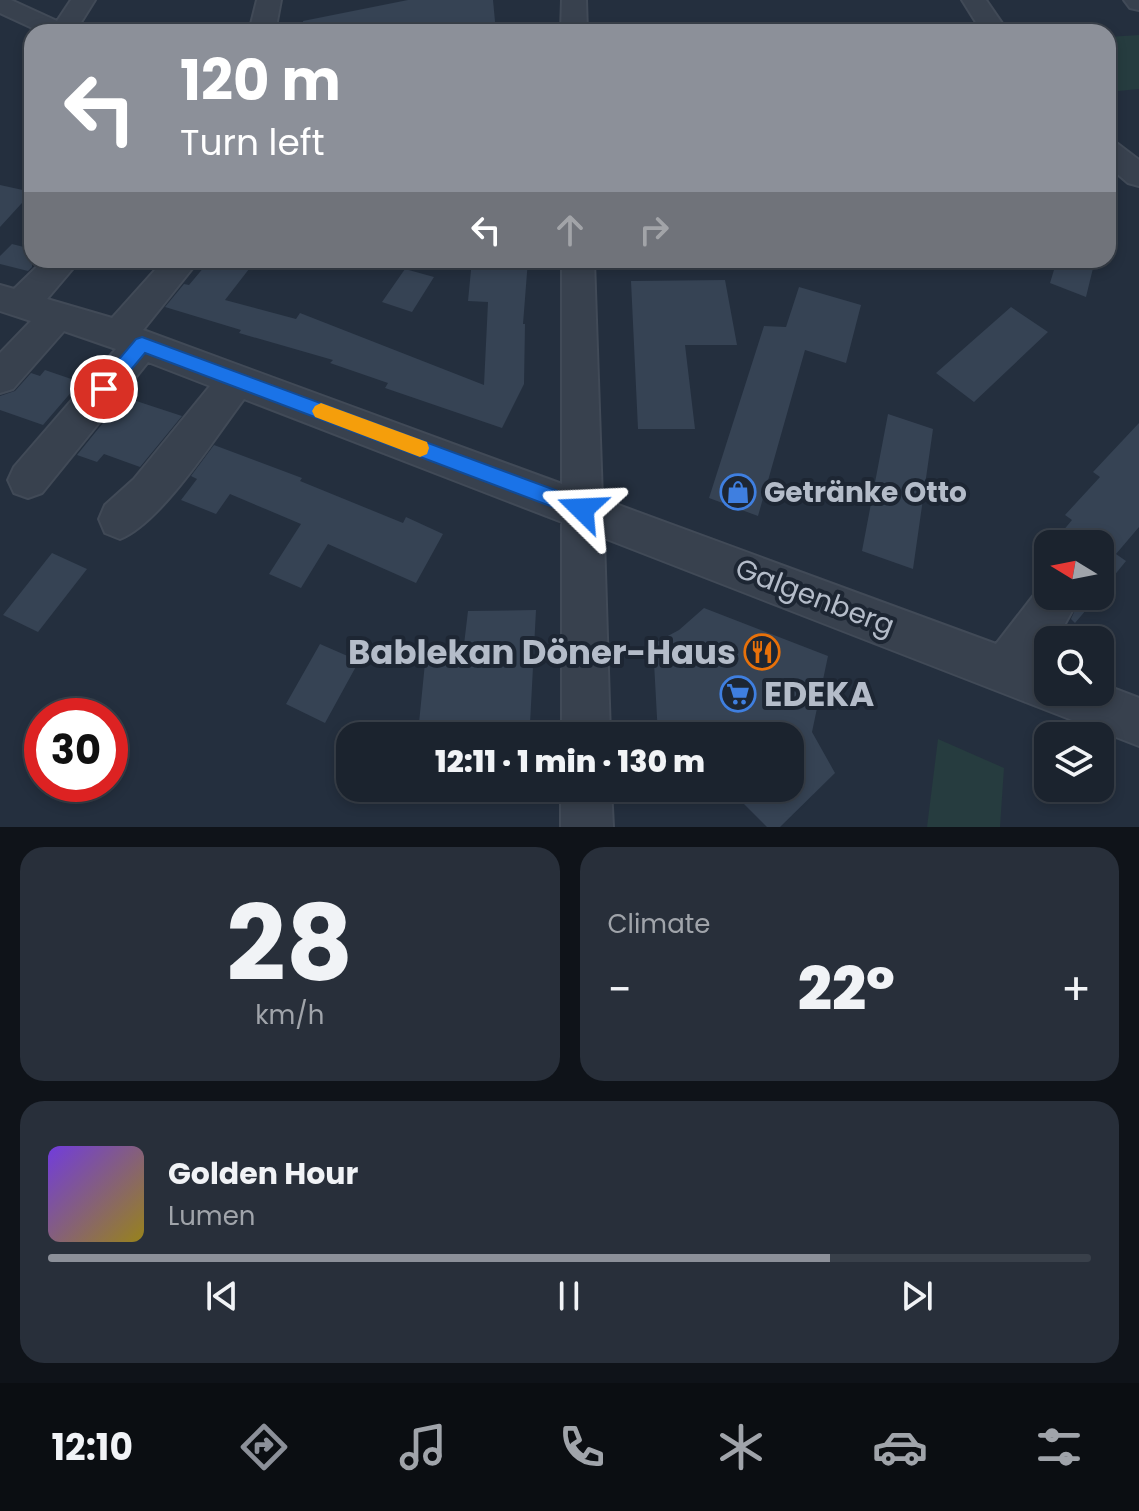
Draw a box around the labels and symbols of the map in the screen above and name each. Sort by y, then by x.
pin [70,355,138,423]
position arrow [540,467,624,551]
shop icon: Getränke Otto [719,473,757,511]
place label: Getränke Otto [764,473,967,512]
north arrow [1034,530,1114,610]
street label: Galgenberg [730,549,900,645]
place label: Bablekan Döner-Haus [348,628,736,676]
restaurant icon: Bablekan Döner-Haus [743,633,781,671]
place label: EDEKA [764,670,874,718]
supermarket icon: EDEKA [719,675,757,713]
speed limit sign: 30 [24,698,128,802]

